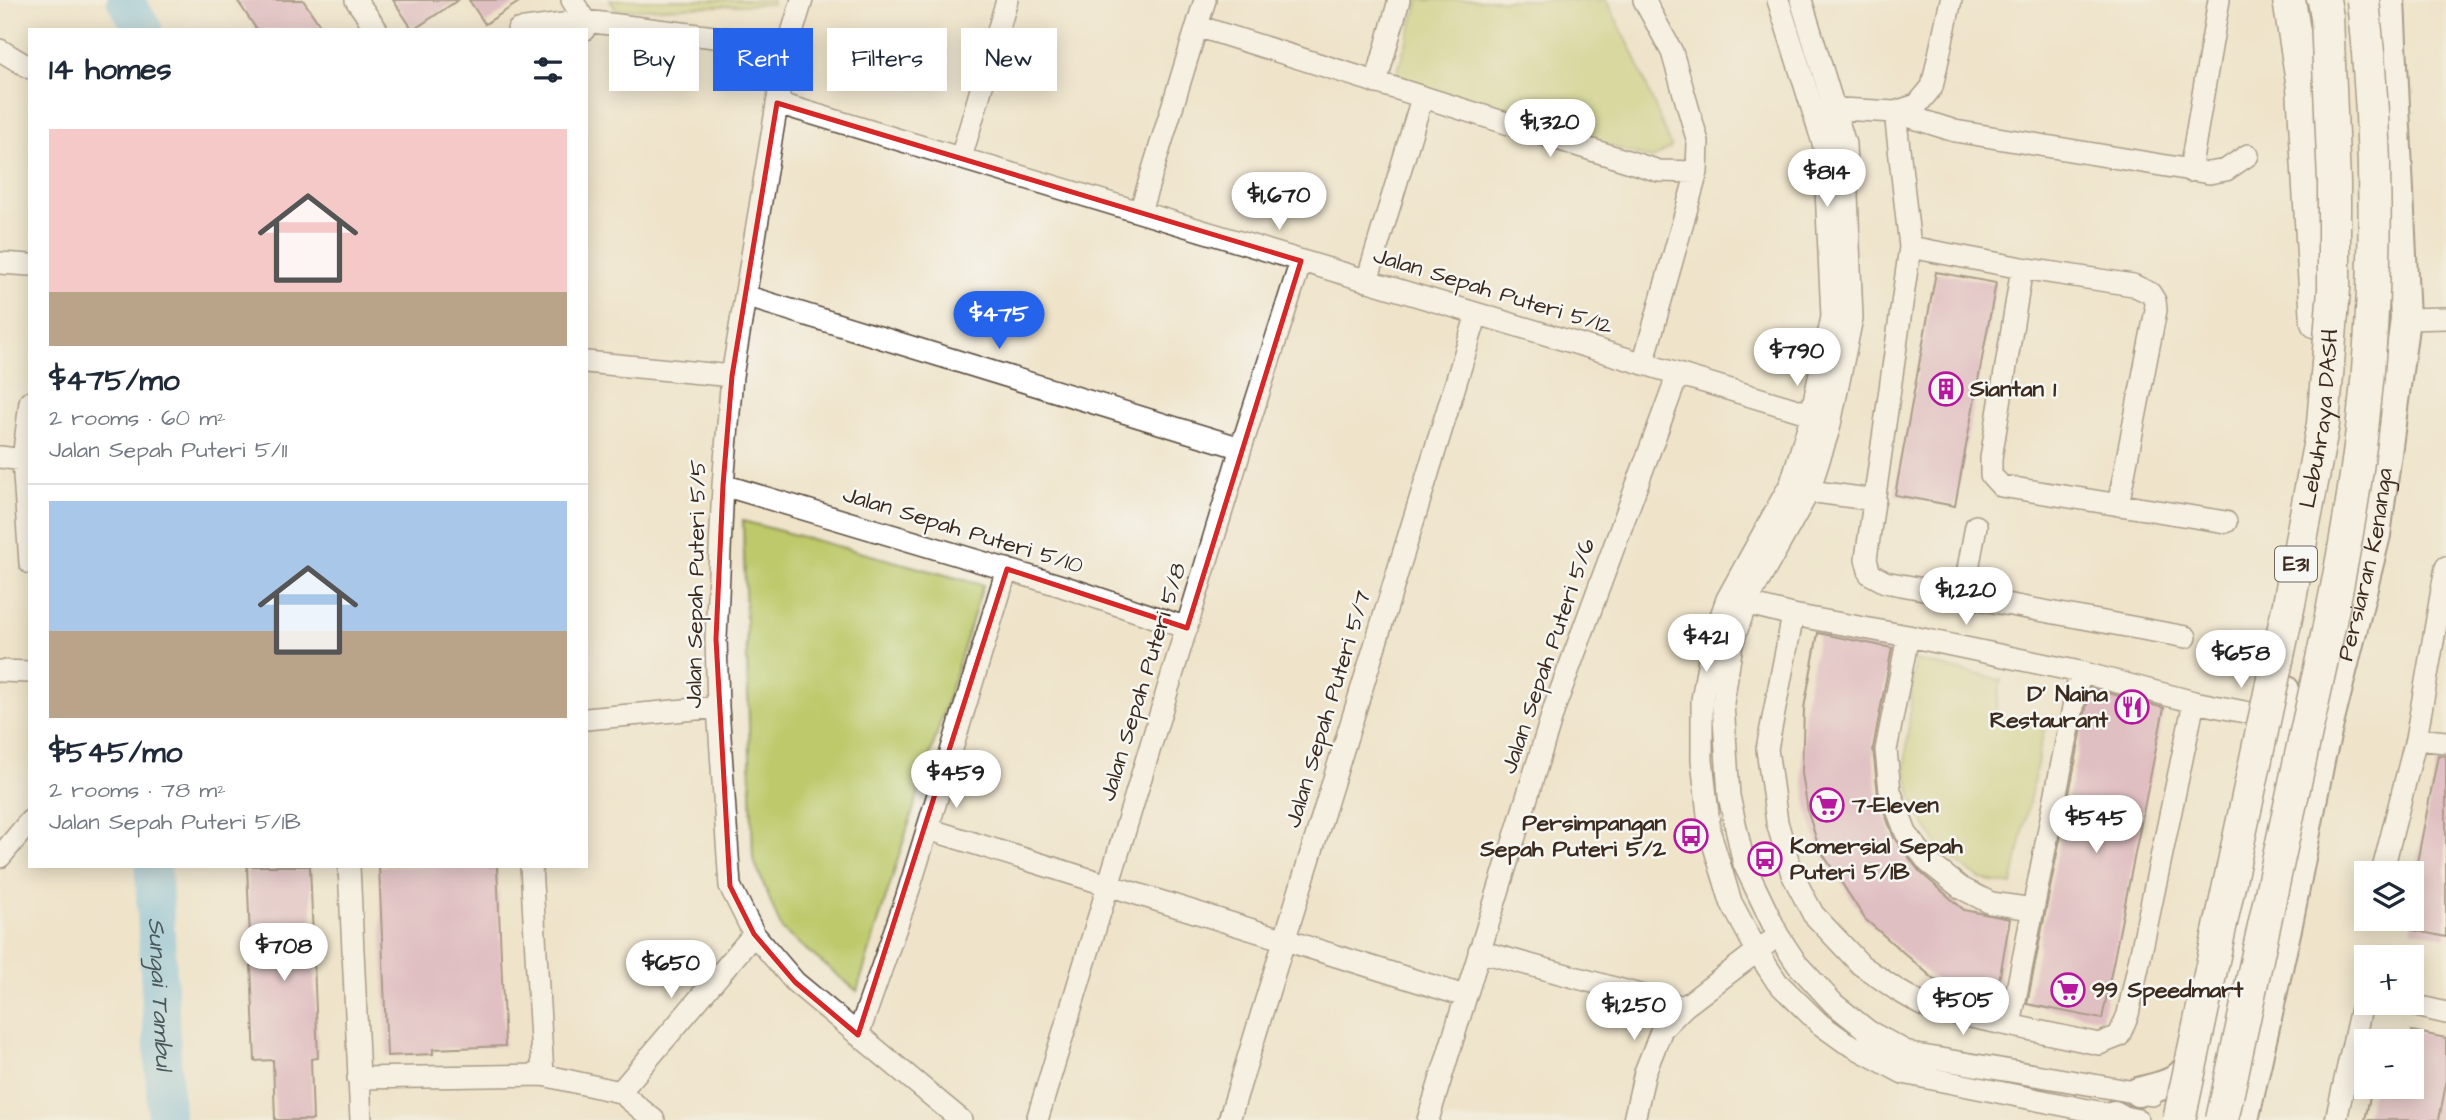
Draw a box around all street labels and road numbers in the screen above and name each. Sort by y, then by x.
street label: Jalan Sepah Puteri 5/12 [1369,239,1617,343]
street label: Lebuhraya DASH [2291,327,2347,511]
street label: Jalan Sepah Puteri 5/5 [678,459,714,709]
street label: Persiaran Kenanga [2329,466,2401,664]
street label: Jalan Sepah Puteri 5/10 [839,478,1087,582]
street label: Jalan Sepah Puteri 5/6 [1493,534,1603,778]
road number: E31 [2275,546,2317,582]
street label: Jalan Sepah Puteri 5/8 [1092,559,1194,805]
street label: Jalan Sepah Puteri 5/7 [1277,586,1379,832]

